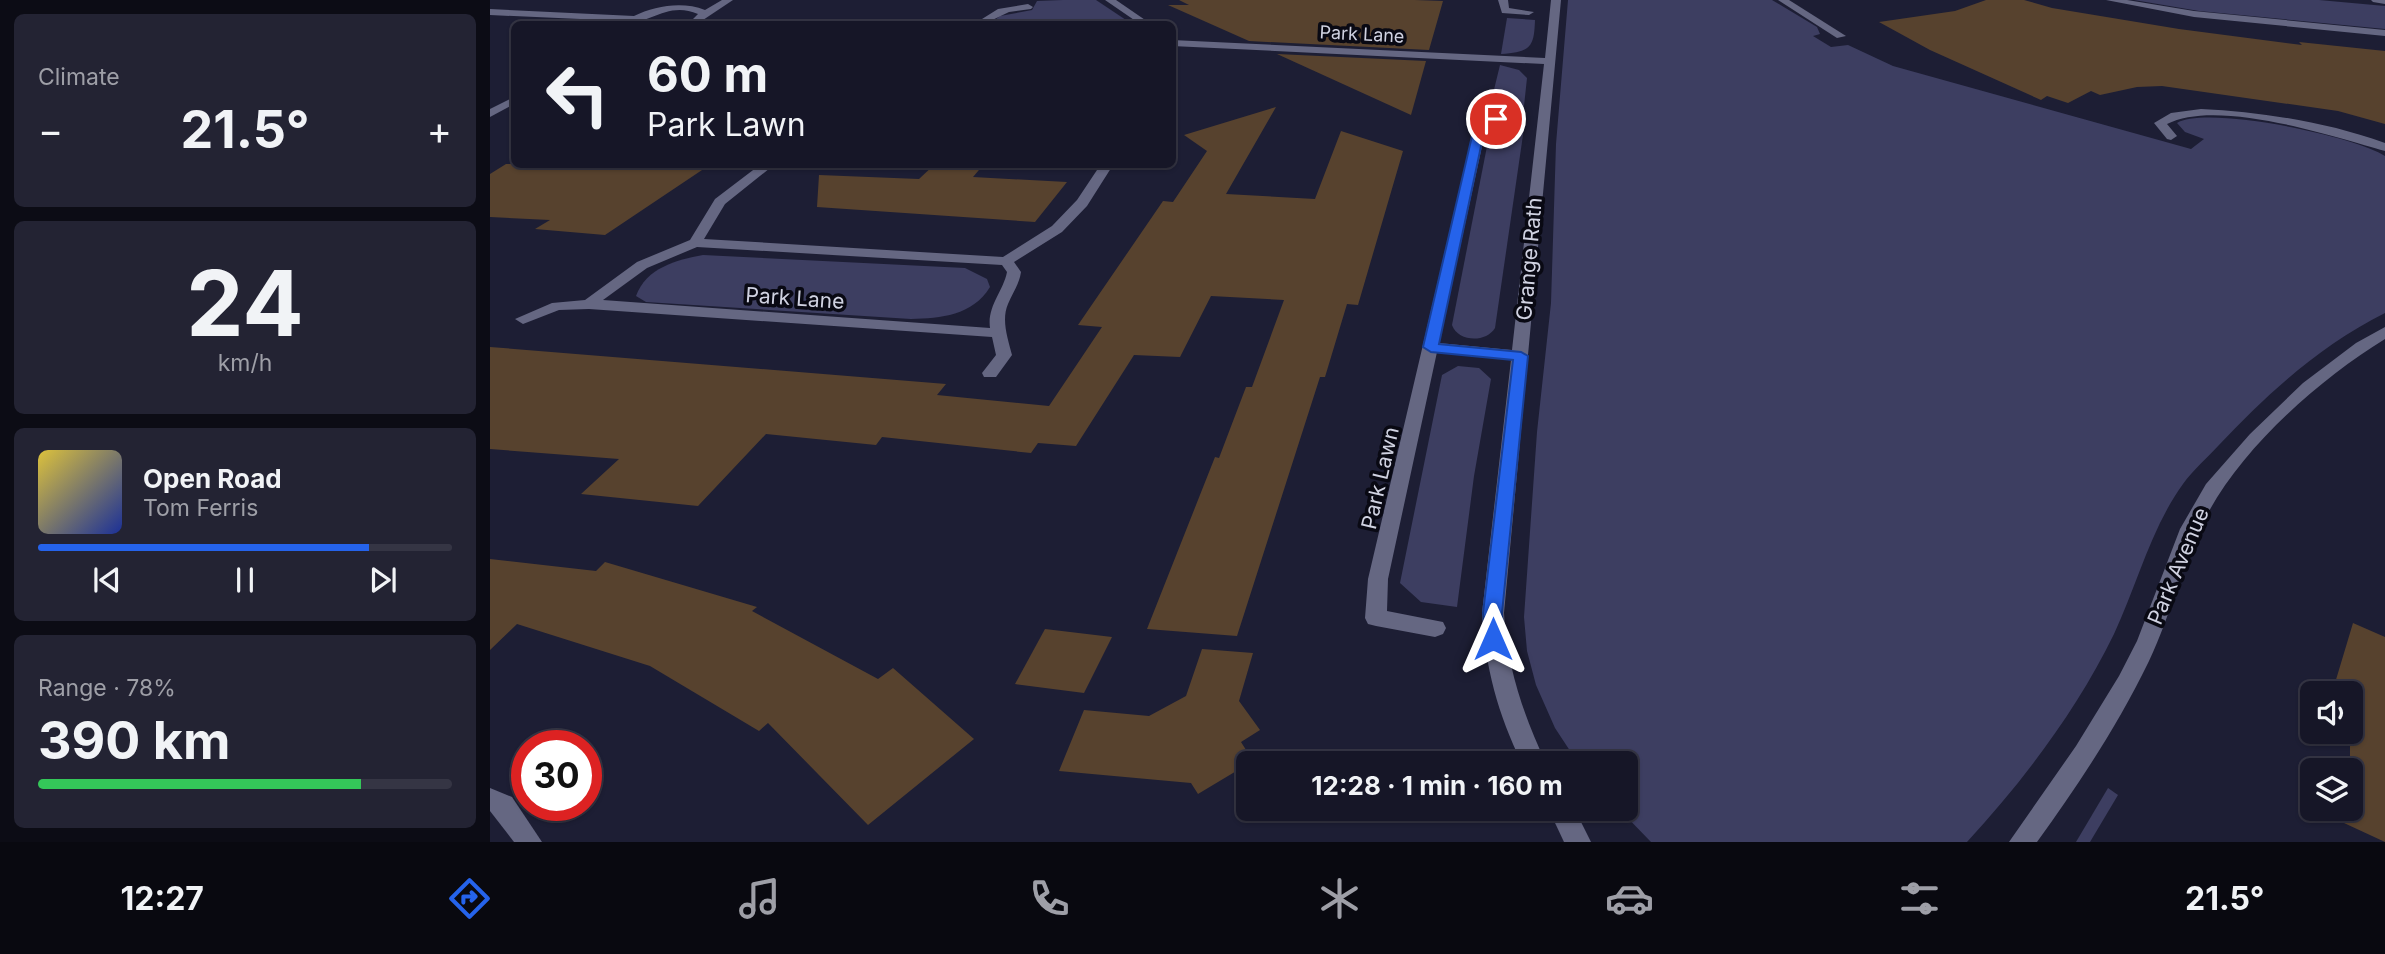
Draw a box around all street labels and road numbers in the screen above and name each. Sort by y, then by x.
street label: Park Lane [1319,21,1405,47]
street label: Grange Rath [1511,196,1547,322]
street label: Park Lane [745,282,845,314]
street label: Park Lawn [1356,424,1404,532]
street label: Park Avenue [2142,504,2214,628]

